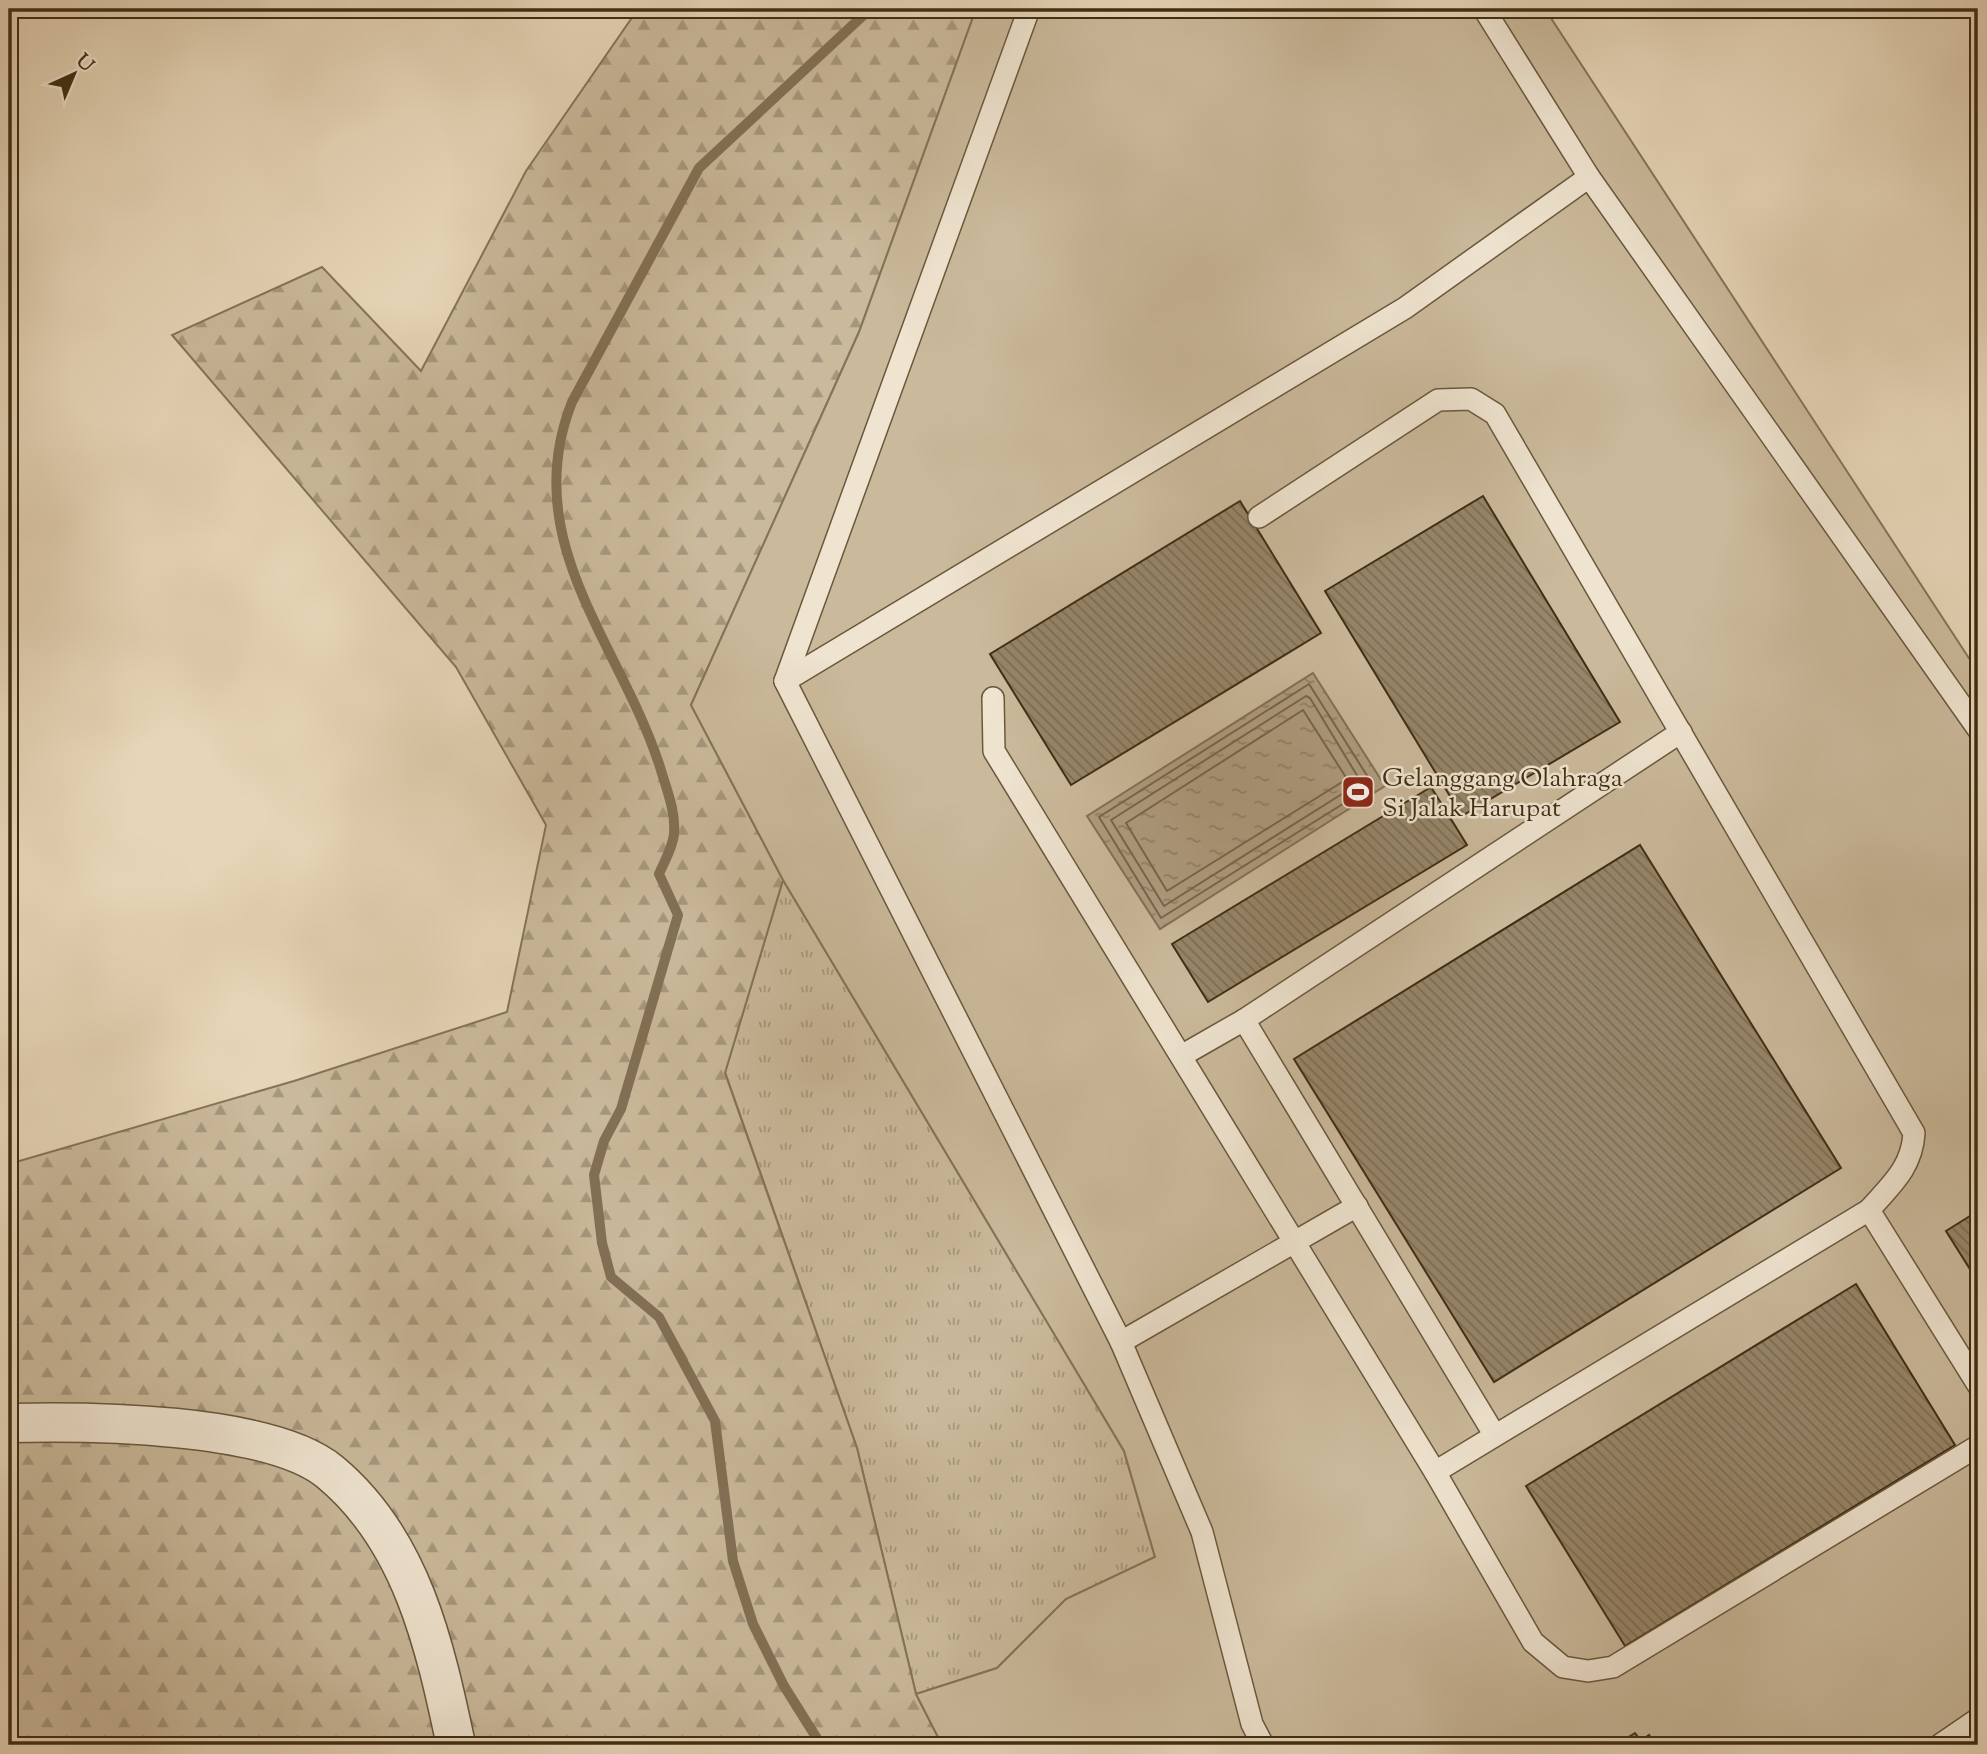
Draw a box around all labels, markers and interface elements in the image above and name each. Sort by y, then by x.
north arrow [38,38,108,108]
text: U [69,48,99,79]
place label: Gelanggang Olahraga Si Jalak Harupat [1382,761,1623,828]
sports icon: Gelanggang Olahraga Si Jalak Harupat [1339,773,1377,811]

